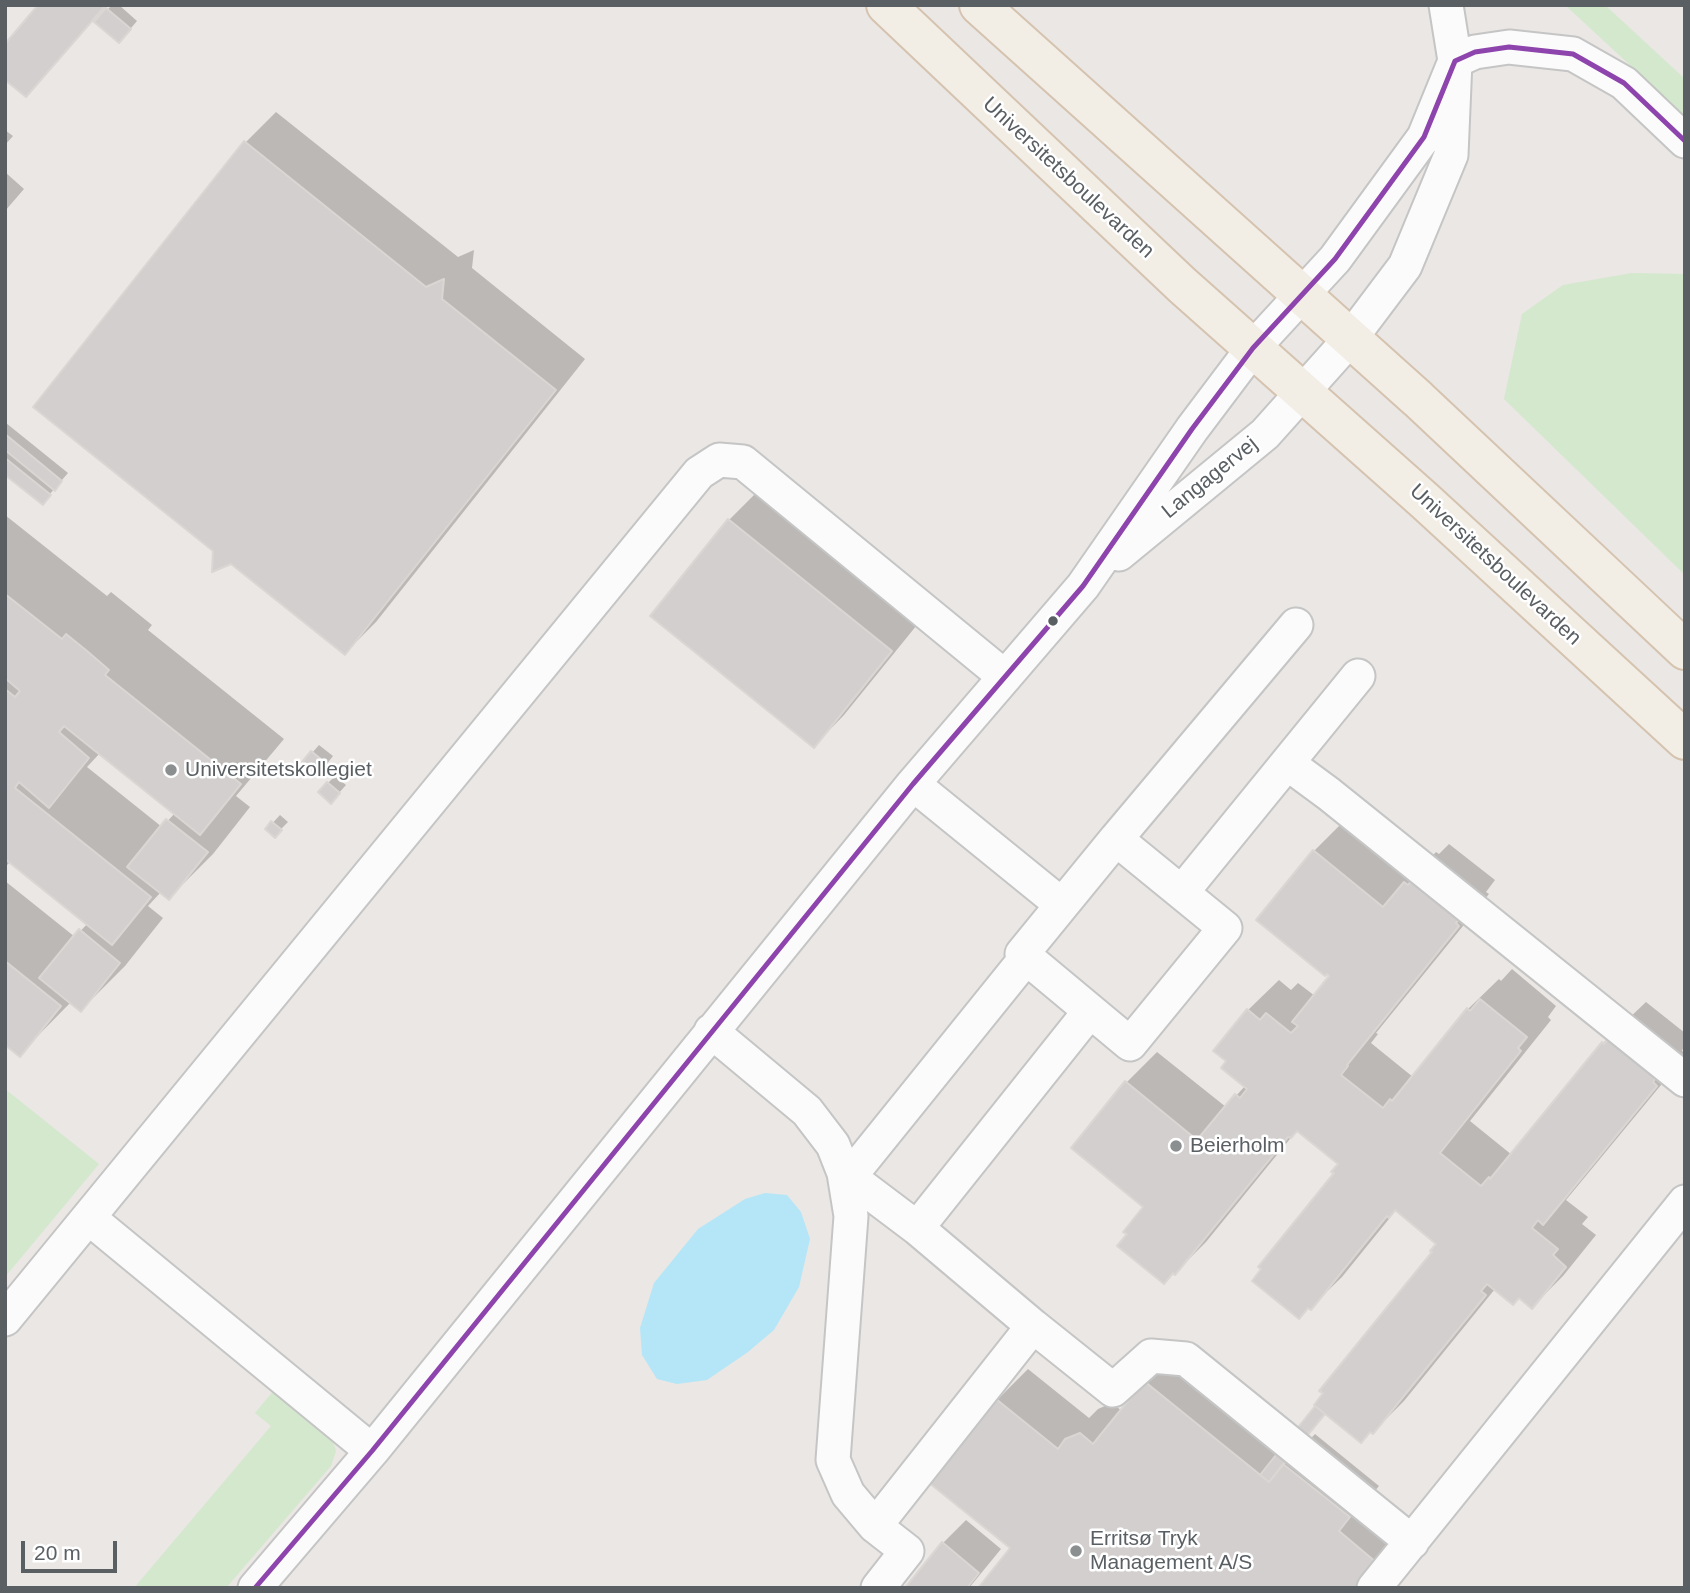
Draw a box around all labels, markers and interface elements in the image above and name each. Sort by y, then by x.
street label: Universitetsboulevarden [977,92,1159,264]
street label: Langagervej [1157,432,1263,524]
street label: Universitetsboulevarden [1404,479,1586,651]
unlabelled marker [1046,614,1060,628]
place label: Universitetskollegiet [185,757,372,783]
marker: Universitetskollegiet [163,762,179,778]
place label: Beierholm [1190,1133,1285,1159]
marker: Beierholm [1168,1138,1184,1154]
scale bar [24,1526,121,1570]
place label: Erritsø Tryk Management A/S [1090,1526,1252,1576]
text: 20 m [34,1541,81,1564]
marker: Erritsø Tryk Management A/S [1068,1543,1084,1559]

